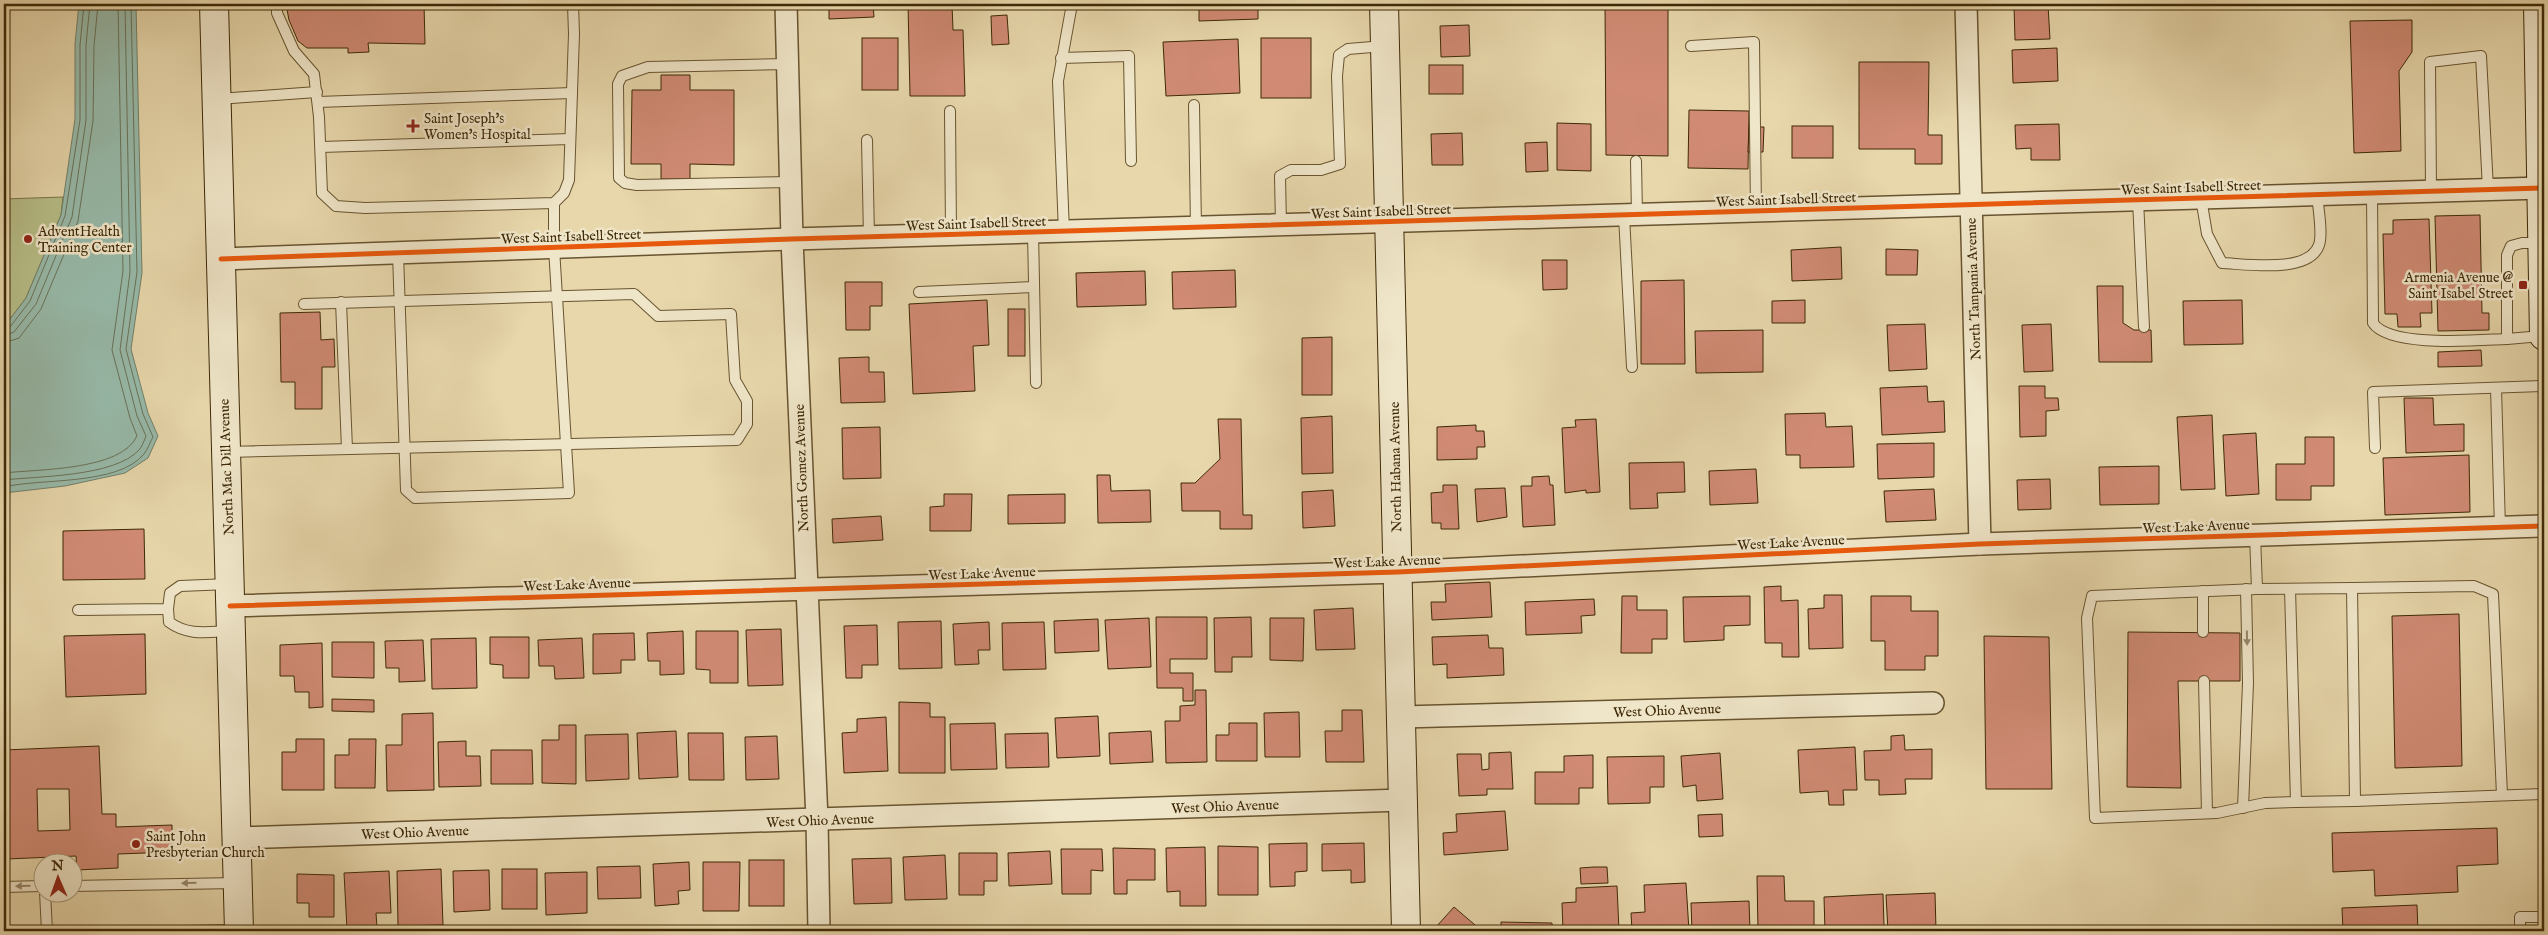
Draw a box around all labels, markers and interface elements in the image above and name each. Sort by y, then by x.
place label: Saint Joseph's Women's Hospital [424,110,531,144]
marker: Saint Joseph's Women's Hospital [406,119,420,133]
street label: West Saint Isabell Street [2120,177,2262,199]
street label: West Saint Isabell Street [1715,189,1857,211]
street label: West Saint Isabell Street [1310,201,1452,223]
street label: West Saint Isabell Street [905,213,1047,235]
street label: North Tampania Avenue [1962,217,1985,360]
place label: AdventHealth Training Center [37,223,132,257]
street label: West Saint Isabell Street [500,226,642,248]
marker: AdventHealth Training Center [22,233,34,245]
place label: Armenia Avenue @ Saint Isabel Street [2404,269,2513,303]
marker: Armenia Avenue @ Saint Isabel Street [2517,279,2529,291]
street label: North Mac Dill Avenue [216,398,238,535]
street label: North Habana Avenue [1386,401,1406,532]
street label: North Gomez Avenue [791,403,813,532]
street label: West Lake Avenue [2142,516,2251,538]
street label: West Lake Avenue [1737,531,1846,555]
street label: West Lake Avenue [1333,551,1442,573]
street label: West Lake Avenue [928,563,1037,585]
street label: West Lake Avenue [523,574,632,596]
one-way arrow [2243,630,2251,646]
street label: West Ohio Avenue [1613,700,1722,722]
street label: West Ohio Avenue [1171,796,1280,818]
street label: West Ohio Avenue [766,810,875,832]
street label: West Ohio Avenue [361,822,470,844]
place label: Saint John Presbyterian Church [146,828,265,862]
marker: Saint John Presbyterian Church [130,838,142,850]
north arrow [32,852,82,902]
text: N [50,857,64,875]
one-way arrow [180,880,196,888]
one-way arrow [15,883,31,891]

